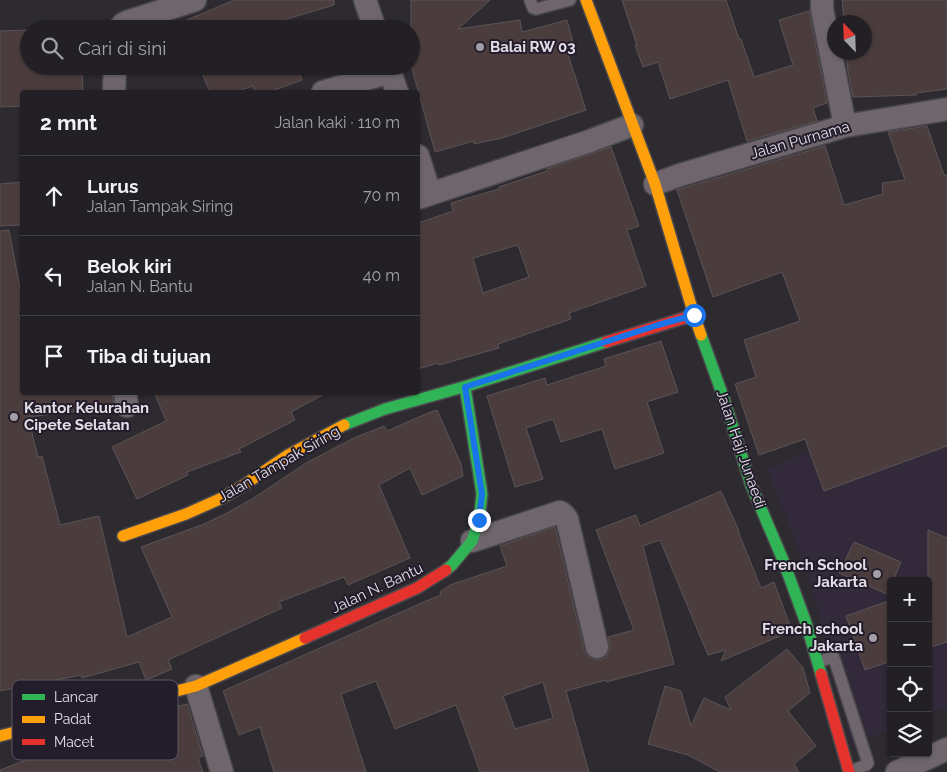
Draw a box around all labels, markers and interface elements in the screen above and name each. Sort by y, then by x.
north arrow [827,15,872,60]
search box [20,20,420,75]
icon: search [38,34,66,62]
text: Cari di sini [78,37,166,59]
place label: Balai RW 03 [490,38,576,56]
marker: Balai RW 03 [474,41,486,53]
text: 2 mnt [40,110,97,135]
text: Jalan kaki · 110 m [275,113,400,132]
street label: Jalan Purnama [748,117,852,163]
text: Lurus [87,175,138,197]
icon: ahead [40,182,68,210]
text: 70 m [363,186,400,205]
text: Jalan Tampak Siring [87,197,233,216]
text: Belok kiri [87,255,172,277]
icon: left [40,262,68,290]
text: 40 m [363,266,400,285]
text: Jalan N. Bantu [87,277,193,296]
route start [683,304,706,327]
icon: arrive [40,342,68,370]
text: Tiba di tujuan [87,345,211,367]
street label: Jalan Haji Junaedi [712,388,770,510]
place label: Kantor Kelurahan Cipete Selatan [24,399,149,434]
marker: Kantor Kelurahan Cipete Selatan [8,411,20,423]
street label: Jalan Tampak Siring [215,422,343,506]
route end [468,509,491,532]
place label: French School Jakarta [764,556,867,591]
street label: Jalan N. Bantu [328,559,426,617]
marker: French School Jakarta [871,568,883,580]
map controls [887,577,932,757]
button: + [887,577,932,622]
place label: French school Jakarta [762,620,863,655]
button: − [887,622,932,667]
marker: French school Jakarta [867,632,879,644]
button: locate [887,667,932,712]
legend [12,680,178,760]
text: Lancar [54,689,98,705]
text: Padat [54,711,92,727]
button: layers [887,712,932,757]
text: Macet [54,734,95,750]

